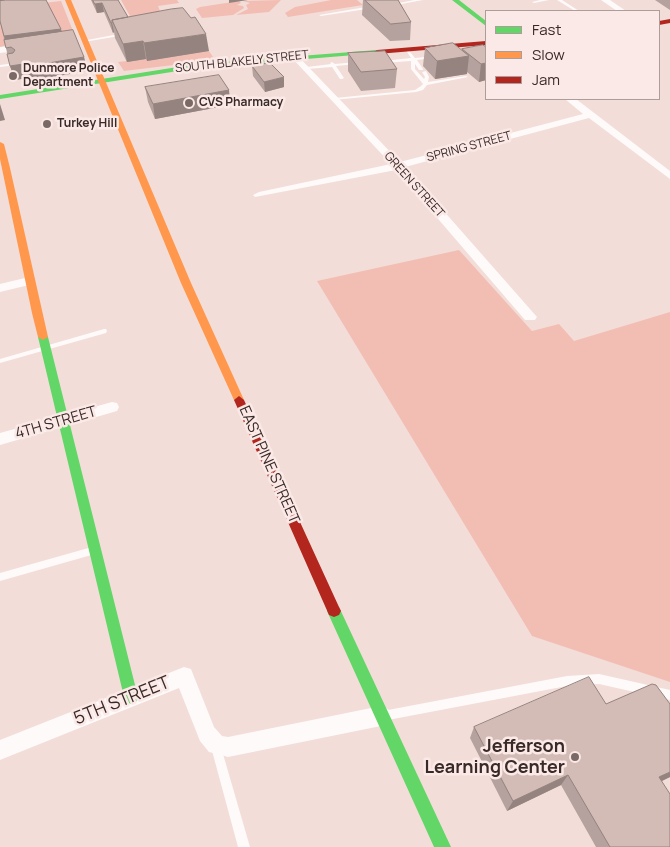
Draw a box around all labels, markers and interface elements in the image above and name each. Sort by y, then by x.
legend [485,10,660,100]
text: Fast [532,19,561,40]
text: Slow [532,44,565,65]
street label: SOUTH BLAKELY STREET [174,48,310,76]
place label: Dunmore Police Department [23,62,114,90]
text: Jam [532,69,560,90]
marker: Dunmore Police Department [7,70,19,82]
place label: CVS Pharmacy [199,96,283,110]
marker: CVS Pharmacy [183,97,195,109]
place label: Turkey Hill [57,117,117,131]
marker: Turkey Hill [41,118,53,130]
street label: SPRING STREET [425,129,513,165]
street label: GREEN STREET [381,149,447,221]
street label: 4TH STREET [13,403,99,443]
street label: EAST PINE STREET [235,403,303,527]
street label: 5TH STREET [71,672,173,730]
place label: Jefferson Learning Center [425,736,565,779]
marker: Jefferson Learning Center [569,751,581,763]

